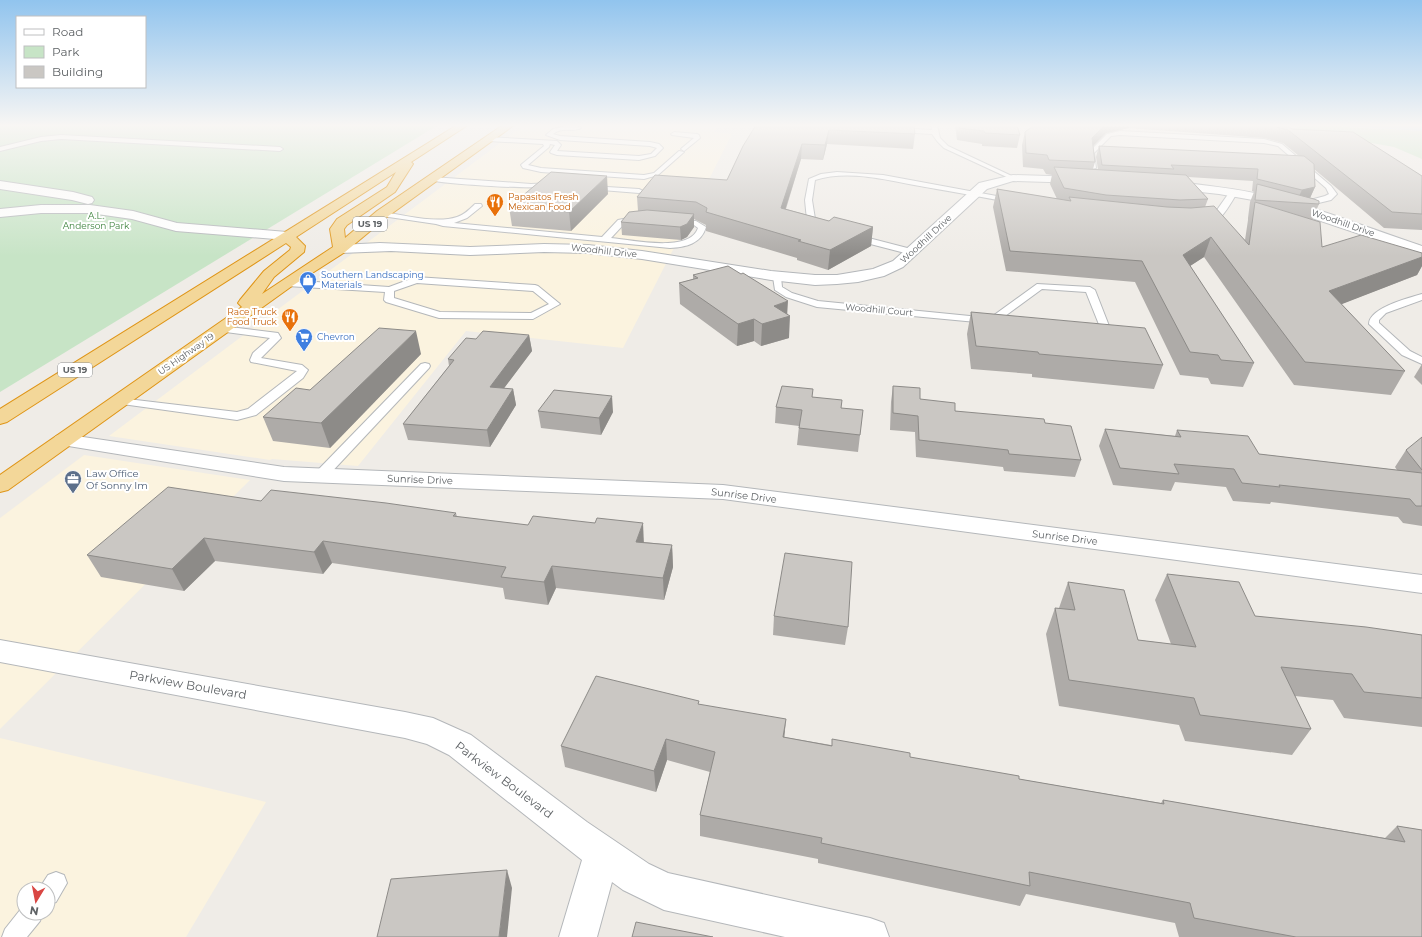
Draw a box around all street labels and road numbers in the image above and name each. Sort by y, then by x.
street label: Woodhill Drive [1310,207,1377,239]
street label: Woodhill Drive [898,212,954,265]
road number: US 19 [353,217,387,231]
street label: Woodhill Drive [571,242,638,259]
street label: Woodhill Court [845,301,914,318]
street label: US Highway 19 [156,330,216,377]
road number: US 19 [58,363,92,377]
street label: Sunrise Drive [387,472,453,487]
street label: Sunrise Drive [710,485,777,506]
street label: Sunrise Drive [1031,527,1098,548]
street label: Parkview Boulevard [128,667,248,702]
street label: Parkview Boulevard [452,738,556,821]

